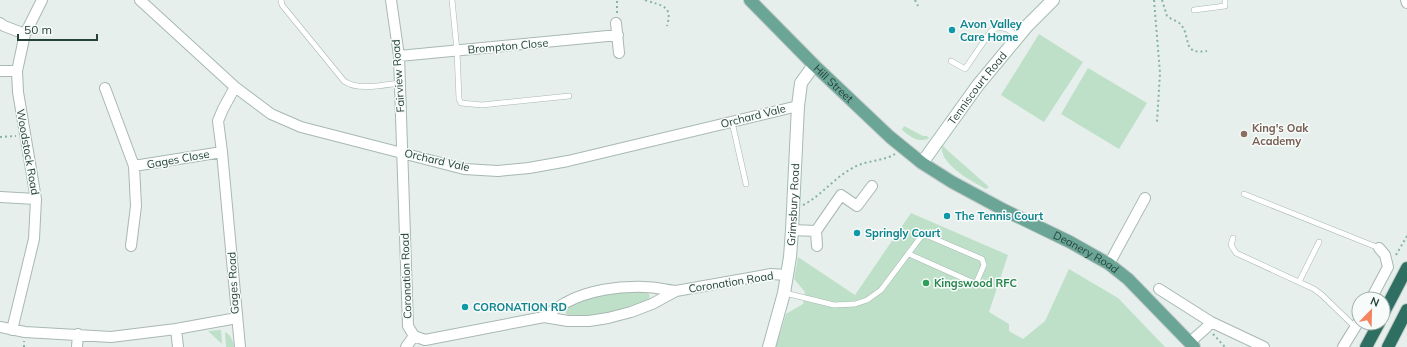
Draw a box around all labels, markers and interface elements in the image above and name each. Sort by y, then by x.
scale bar [18,16,97,42]
place label: Avon Valley Care Home [960,17,1022,44]
text: 50 m [24,22,52,37]
marker: Avon Valley Care Home [947,25,957,35]
street label: Brompton Close [467,35,549,57]
street label: Fairview Road [388,39,408,113]
street label: Tenniscourt Road [945,49,1010,128]
street label: Hill Street [811,61,856,106]
street label: Orchard Vale [719,101,787,131]
street label: Woodstock Road [14,108,42,196]
place label: King's Oak Academy [1252,121,1309,148]
marker: King's Oak Academy [1239,129,1249,139]
street label: Orchard Vale [403,146,471,174]
street label: Gages Close [146,147,210,171]
street label: Grimsbury Road [784,163,802,247]
place label: The Tennis Court [955,209,1043,223]
marker: The Tennis Court [942,211,952,221]
place label: Springly Court [865,226,940,240]
marker: Springly Court [852,228,862,238]
street label: Deanery Road [1051,228,1122,276]
street label: Coronation Road [398,233,414,319]
street label: Gages Road [224,251,242,315]
street label: Coronation Road [688,268,774,296]
place label: Kingswood RFC [934,276,1017,290]
marker: Kingswood RFC [921,278,931,288]
north arrow [1351,291,1391,331]
text: N [1368,294,1381,310]
place label: CORONATION RD [473,300,567,314]
marker: CORONATION RD [460,302,470,312]

